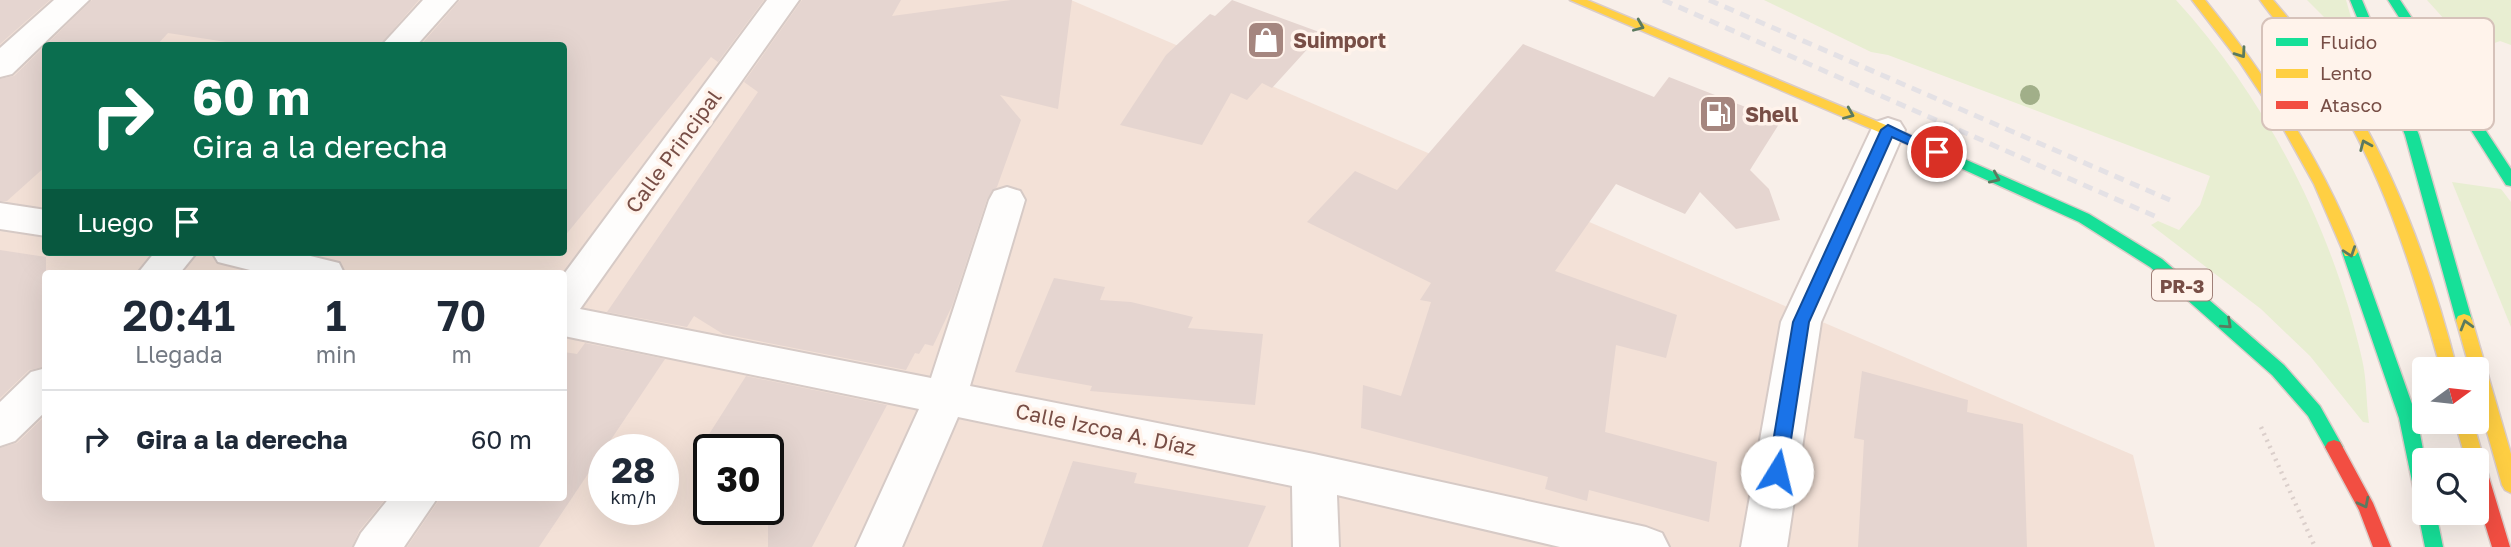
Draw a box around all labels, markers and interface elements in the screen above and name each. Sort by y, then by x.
one-way arrow [1632,18,1644,32]
legend [2262,18,2494,130]
shop icon: Suimport [1245,19,1287,61]
place label: Suimport [1293,27,1386,53]
text: Fluido [2320,30,2377,53]
one-way arrow [2233,45,2245,58]
text: Lento [2320,61,2372,84]
text: 60 m [192,67,310,126]
icon: right [77,70,168,161]
street label: Calle Principal [620,84,726,218]
fuel station icon: Shell [1697,93,1739,135]
text: Atasco [2320,93,2382,116]
place label: Shell [1745,101,1798,127]
one-way arrow [1842,105,1854,119]
pin [1907,122,1967,182]
text: Gira a la derecha [192,127,448,165]
icon: arrive [1918,133,1956,171]
one-way arrow [2359,140,2373,152]
one-way arrow [1987,170,2000,184]
icon: arrive [168,203,206,241]
text: Luego [77,207,154,238]
one-way arrow [2342,245,2356,257]
road number: PR-3 [2152,270,2212,300]
text: 20:41 [123,290,235,340]
text: 1 [325,290,347,340]
text: 70 [437,290,486,340]
one-way arrow [2219,316,2232,328]
one-way arrow [2459,319,2474,331]
text: Llegada [135,340,223,368]
text: min [316,340,356,368]
text: m [451,340,472,368]
north arrow [2412,357,2488,434]
map controls [2412,357,2489,525]
street label: Calle Izcoa A. Díaz [1013,397,1199,461]
icon: right [77,420,115,458]
text: Gira a la derecha [136,424,348,455]
text: 60 m [471,424,532,455]
speed limit sign: 30 [693,434,784,525]
position arrow [1740,435,1814,509]
button: search [2412,448,2489,525]
text: 28 [612,449,655,491]
text: km/h [611,486,656,508]
one-way arrow [2355,496,2369,508]

